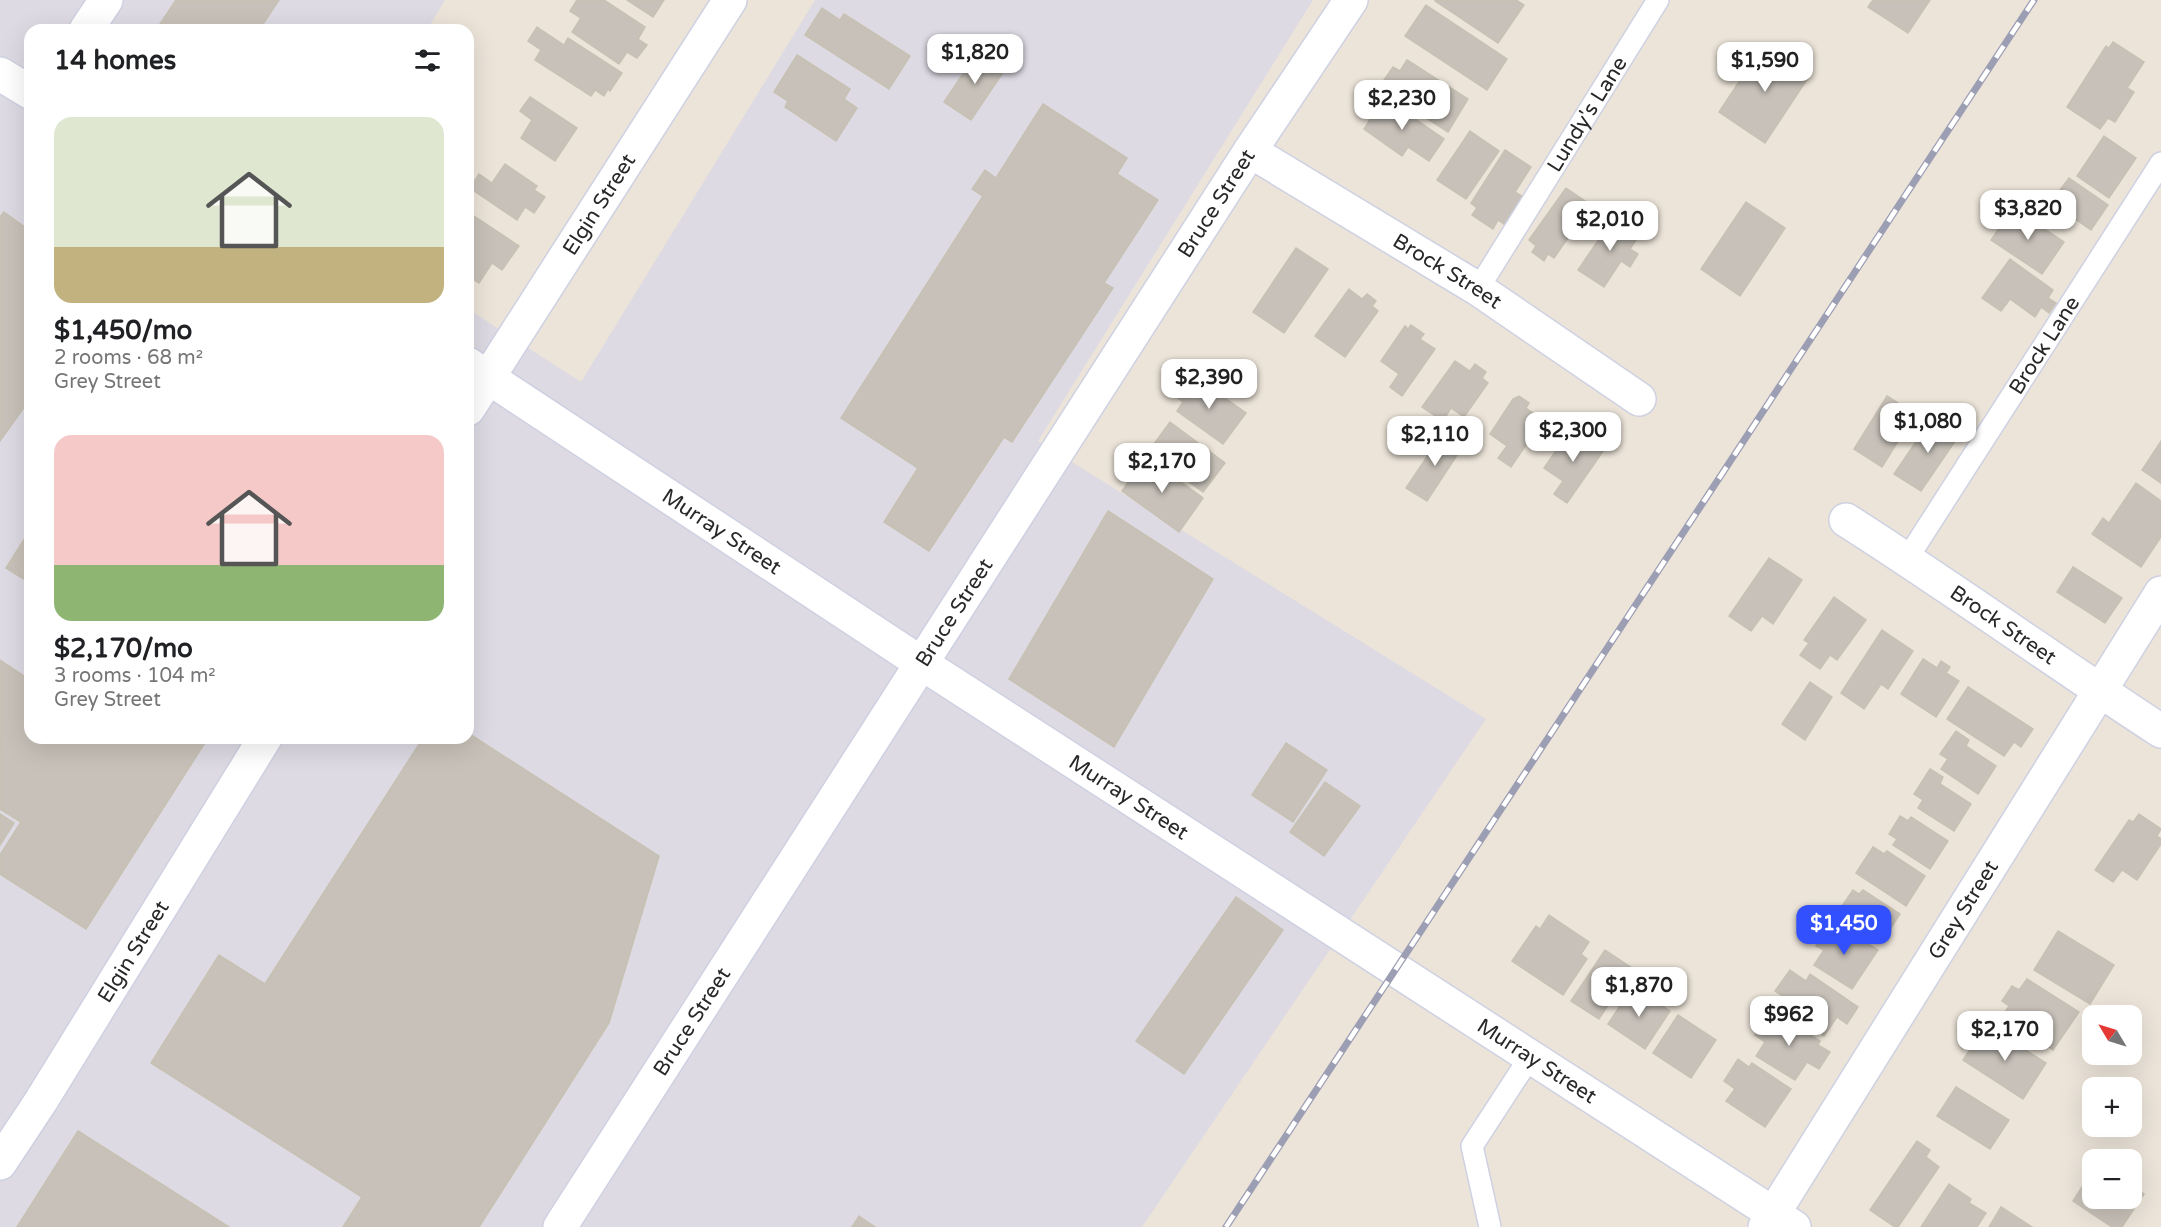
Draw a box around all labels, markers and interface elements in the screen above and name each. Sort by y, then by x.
pin: $1,820 [926,34,1024,85]
text: $1,820 [941,41,1009,65]
pin: $1,590 [1716,42,1814,93]
icon: filters [411,44,444,77]
text: 14 homes [54,45,176,76]
text: $1,590 [1731,49,1799,73]
street label: Lundy's Lane [1542,52,1632,176]
pin: $2,230 [1353,80,1451,131]
text: $2,230 [1368,87,1436,111]
street label: Bruce Street [1172,145,1260,262]
street label: Elgin Street [557,149,641,260]
icon: home [195,156,303,264]
pin: $3,820 [1979,190,2077,241]
text: $3,820 [1994,197,2062,221]
pin: $2,010 [1561,201,1659,252]
text: $2,010 [1576,208,1644,232]
street label: Brock Street [1388,228,1507,314]
street label: Brock Lane [2003,291,2085,399]
text: $1,450/mo [54,315,192,346]
text: 2 rooms · 68 m² [54,346,203,370]
pin: $2,390 [1160,359,1258,410]
text: $2,390 [1175,366,1243,390]
text: Grey Street [54,370,161,394]
pin: $1,080 [1879,403,1977,454]
text: $1,080 [1894,410,1962,434]
pin: $2,300 [1524,412,1622,463]
pin: $2,110 [1386,416,1484,467]
text: $2,300 [1539,419,1607,443]
text: $2,110 [1401,423,1469,447]
pin: $2,170 [1113,443,1211,494]
text: $2,170 [1128,450,1196,474]
icon: home [195,474,303,582]
street label: Murray Street [658,483,786,580]
street label: Bruce Street [910,554,998,671]
street label: Brock Street [1945,580,2061,670]
text: $2,170/mo [54,633,193,664]
text: 3 rooms · 104 m² [54,664,216,688]
text: Grey Street [54,688,161,712]
street label: Murray Street [1064,749,1193,845]
street label: Grey Street [1923,856,2003,964]
street label: Elgin Street [92,896,174,1007]
pin: $1,450 [1795,905,1893,956]
text: $1,450 [1810,912,1878,936]
street label: Bruce Street [648,963,736,1080]
pin: $1,870 [1590,967,1688,1018]
text: $1,870 [1605,974,1673,998]
pin: $962 [1753,996,1825,1047]
text: $962 [1764,1003,1814,1027]
north arrow [2082,1005,2142,1065]
map controls [2082,1005,2142,1209]
pin: $2,170 [1956,1011,2054,1062]
street label: Murray Street [1472,1013,1601,1109]
text: $2,170 [1971,1018,2039,1042]
button: + [2082,1077,2142,1137]
button: − [2082,1149,2142,1209]

